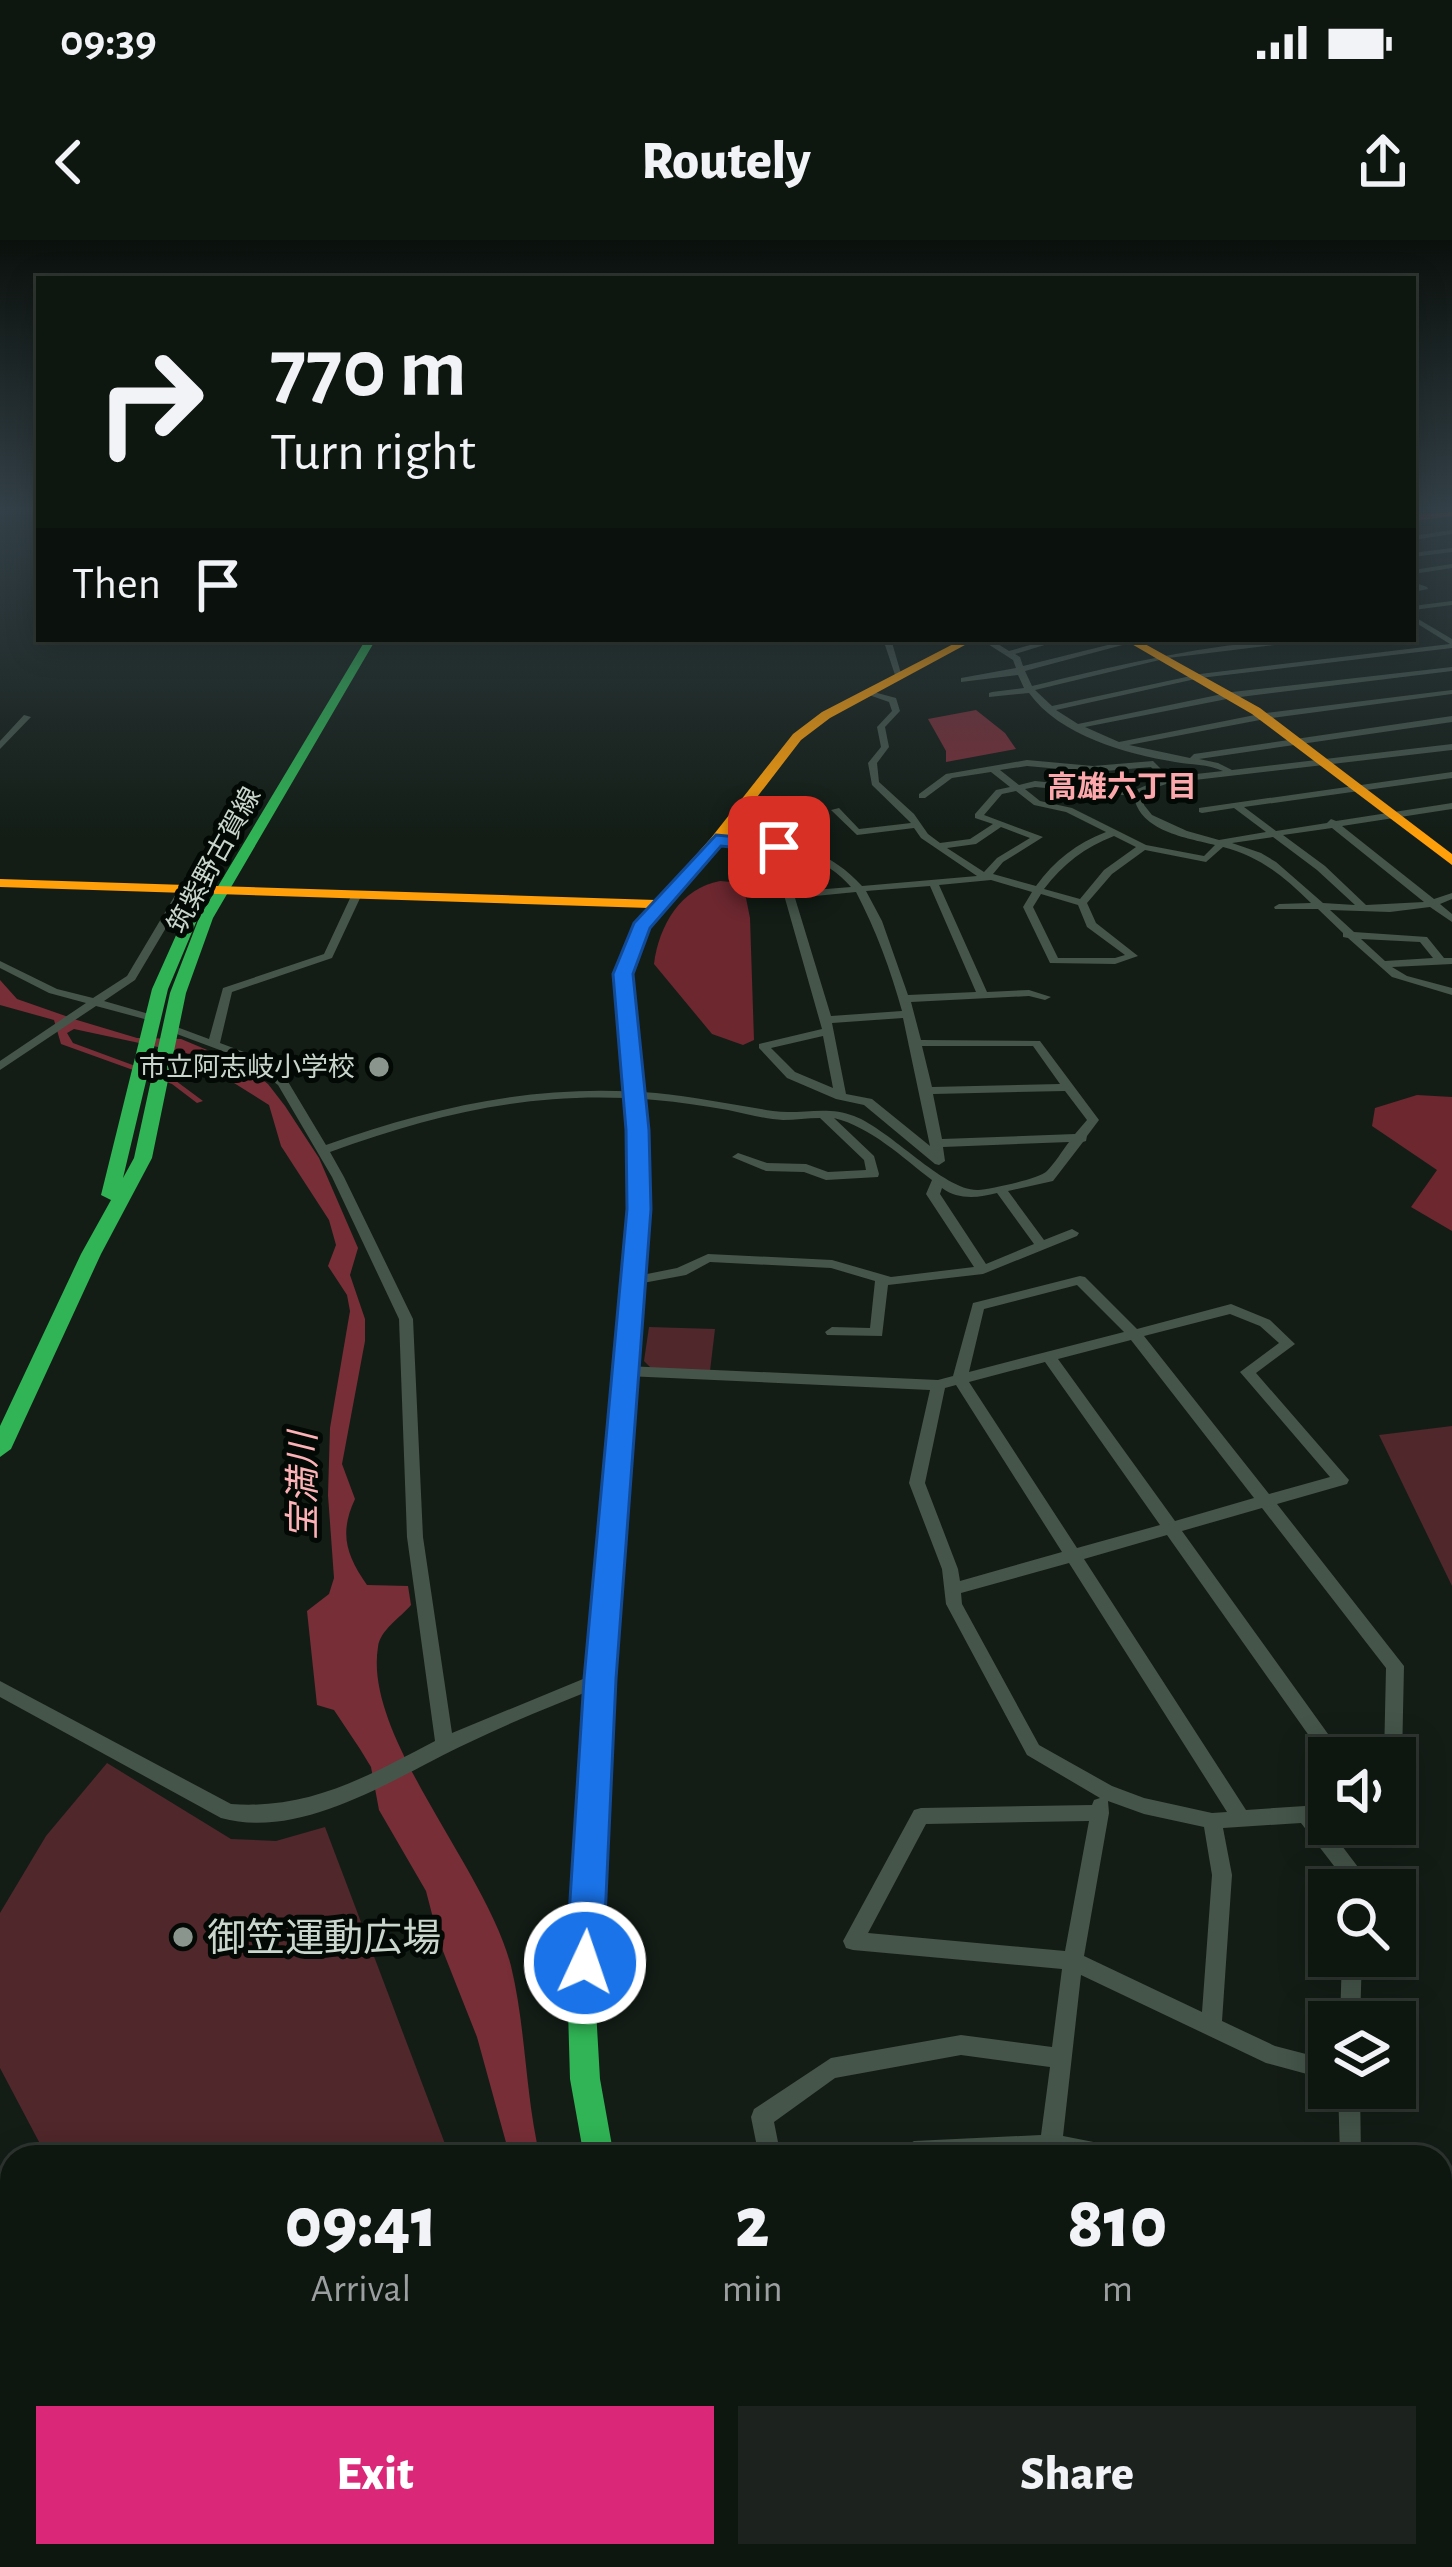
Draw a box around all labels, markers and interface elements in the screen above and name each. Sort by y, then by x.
text: 09:39 [60,19,157,64]
icon: back [36,129,102,195]
icon: share [1350,129,1416,195]
text: Routely [641,135,811,189]
icon: right [72,324,228,480]
text: 770 m [270,328,467,412]
text: Turn right [270,426,476,480]
icon: arrive [185,552,251,618]
text: Then [72,562,161,607]
district label: 高雄六丁目 [1047,771,1197,803]
street label: 筑紫野古賀線 [162,782,266,938]
pin [728,796,830,898]
icon: arrive [746,814,812,880]
place label: 市立阿志岐小学校 [139,1053,355,1081]
marker: 市立阿志岐小学校 [366,1054,392,1080]
water label: 宝満川 [284,1428,322,1540]
map controls [1308,1737,1416,2109]
button: sound [1308,1737,1416,1845]
button: search [1308,1869,1416,1977]
position arrow [522,1900,648,2026]
place label: 御笠運動広場 [207,1917,441,1959]
marker: 御笠運動広場 [170,1924,196,1950]
button: layers [1308,2001,1416,2109]
text: 09:41 [285,2188,437,2260]
text: 2 [735,2188,769,2260]
text: 810 [1067,2188,1167,2260]
text: Arrival [311,2270,411,2309]
text: min [722,2270,783,2309]
text: m [1102,2270,1133,2309]
button: Exit [36,2406,714,2544]
button: Share [738,2406,1416,2544]

